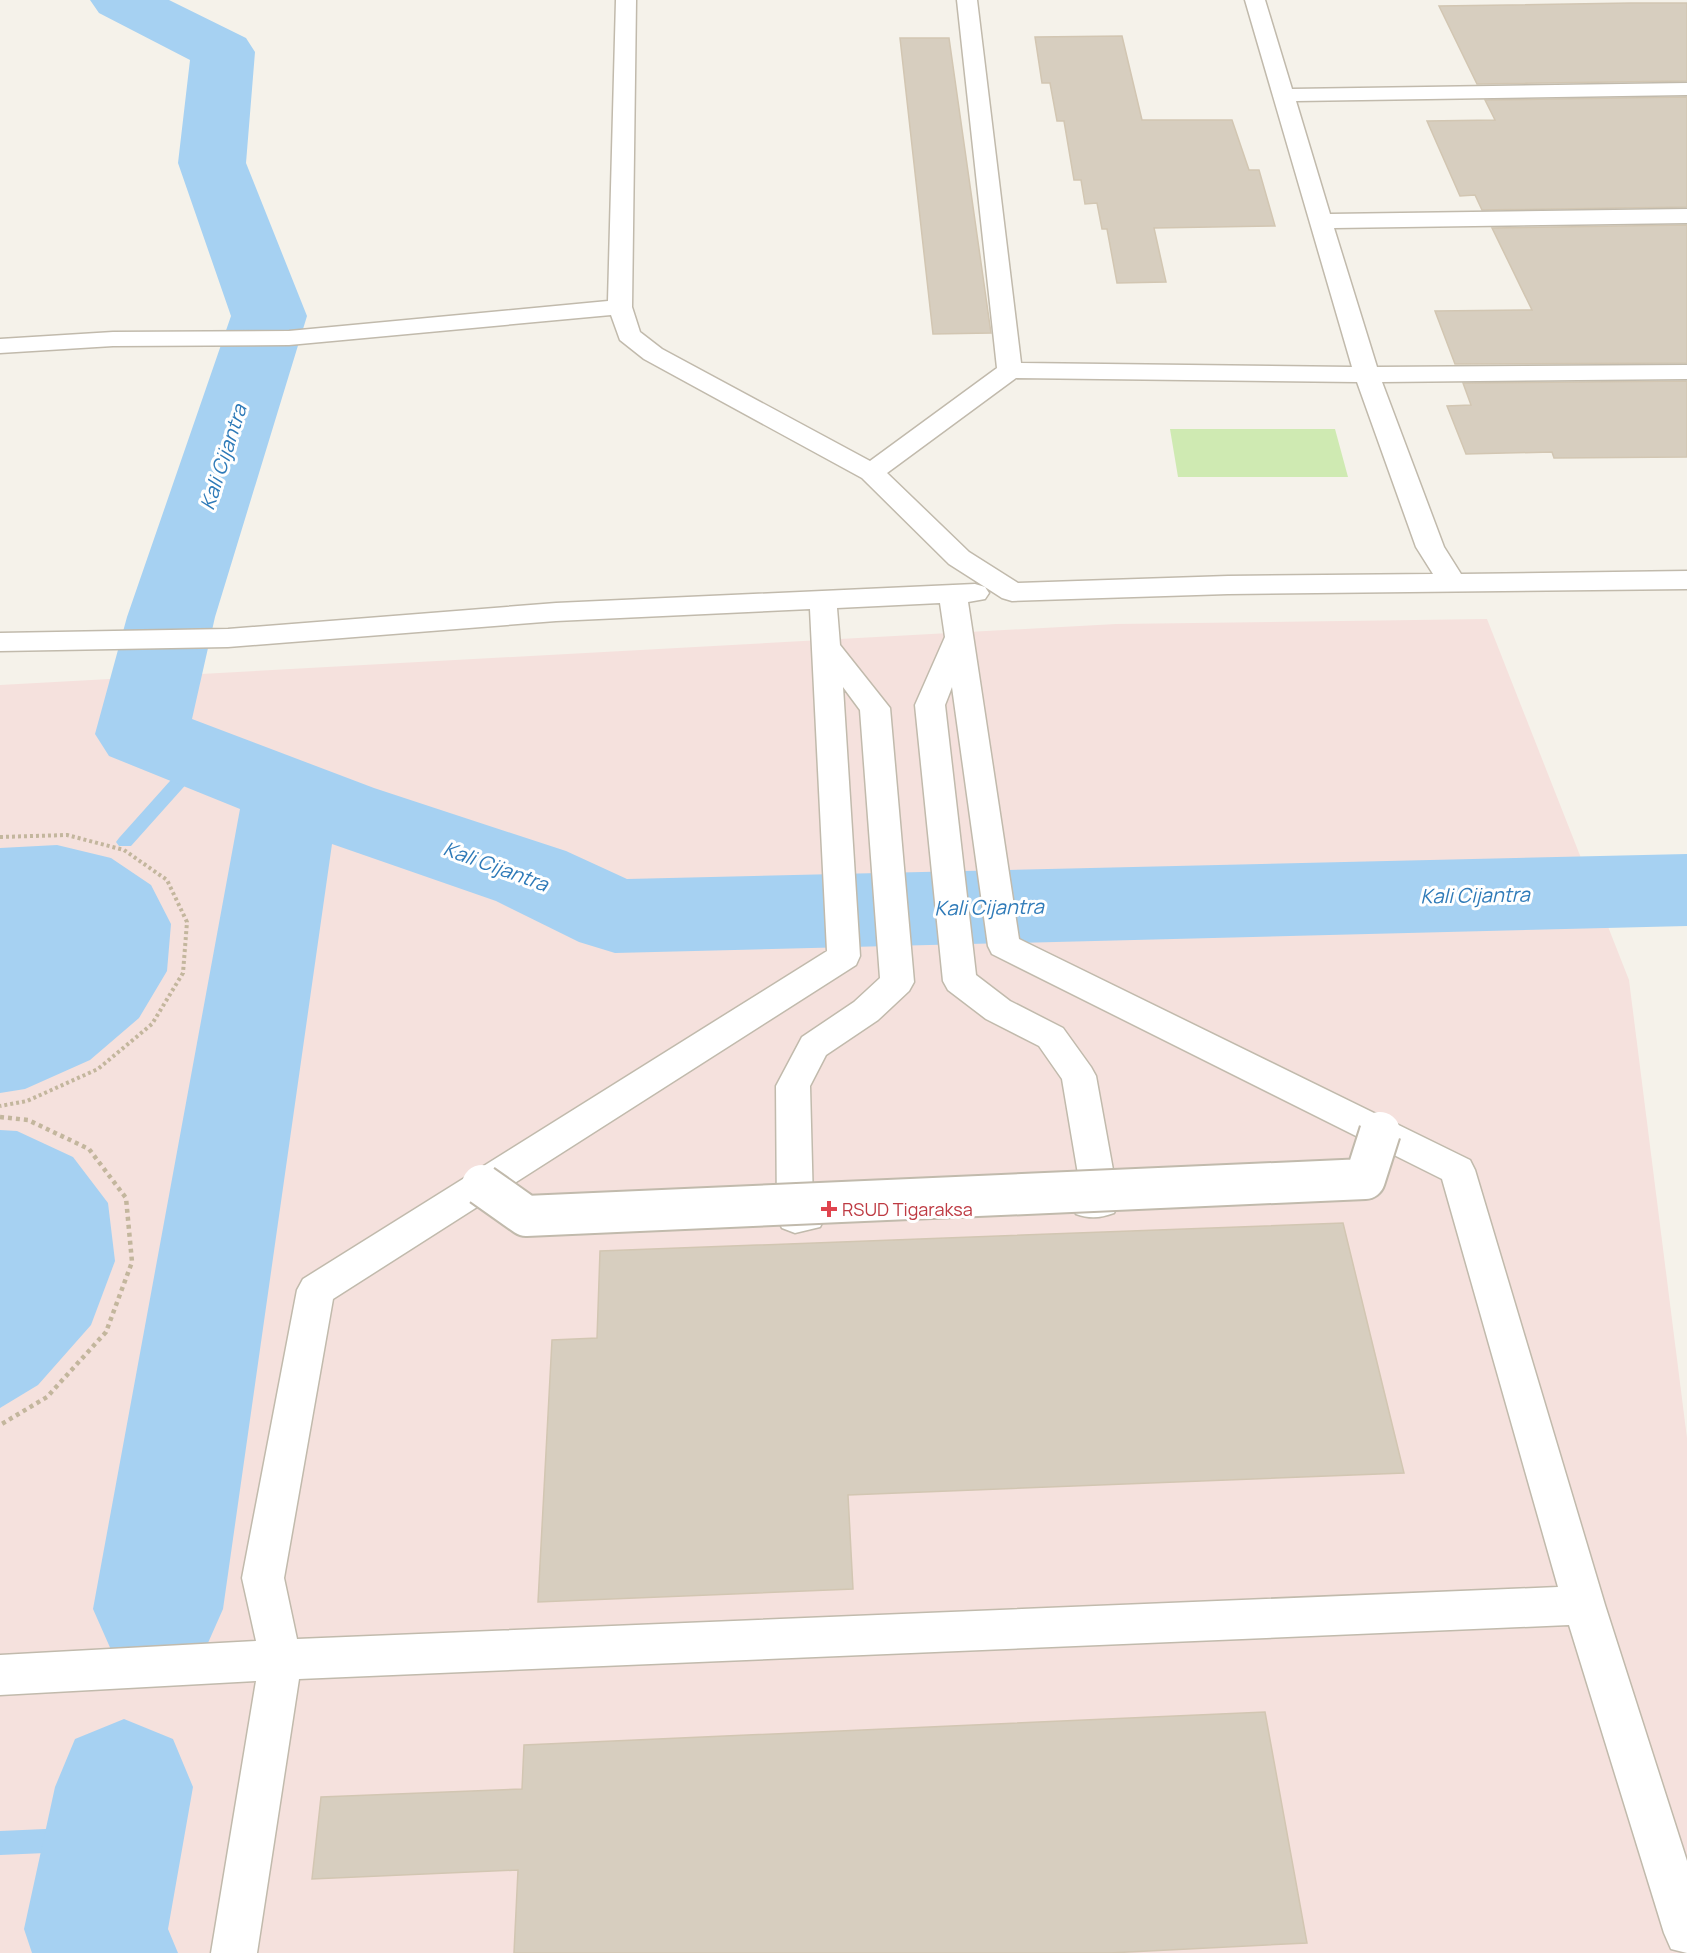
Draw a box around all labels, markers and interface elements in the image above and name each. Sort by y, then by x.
water label: Kali Cijantra [193,400,253,513]
water label: Kali Cijantra [440,835,553,898]
water label: Kali Cijantra [1420,881,1531,909]
water label: Kali Cijantra [934,893,1045,921]
place label: RSUD Tigaraksa [842,1197,973,1221]
marker: RSUD Tigaraksa [820,1200,838,1218]

